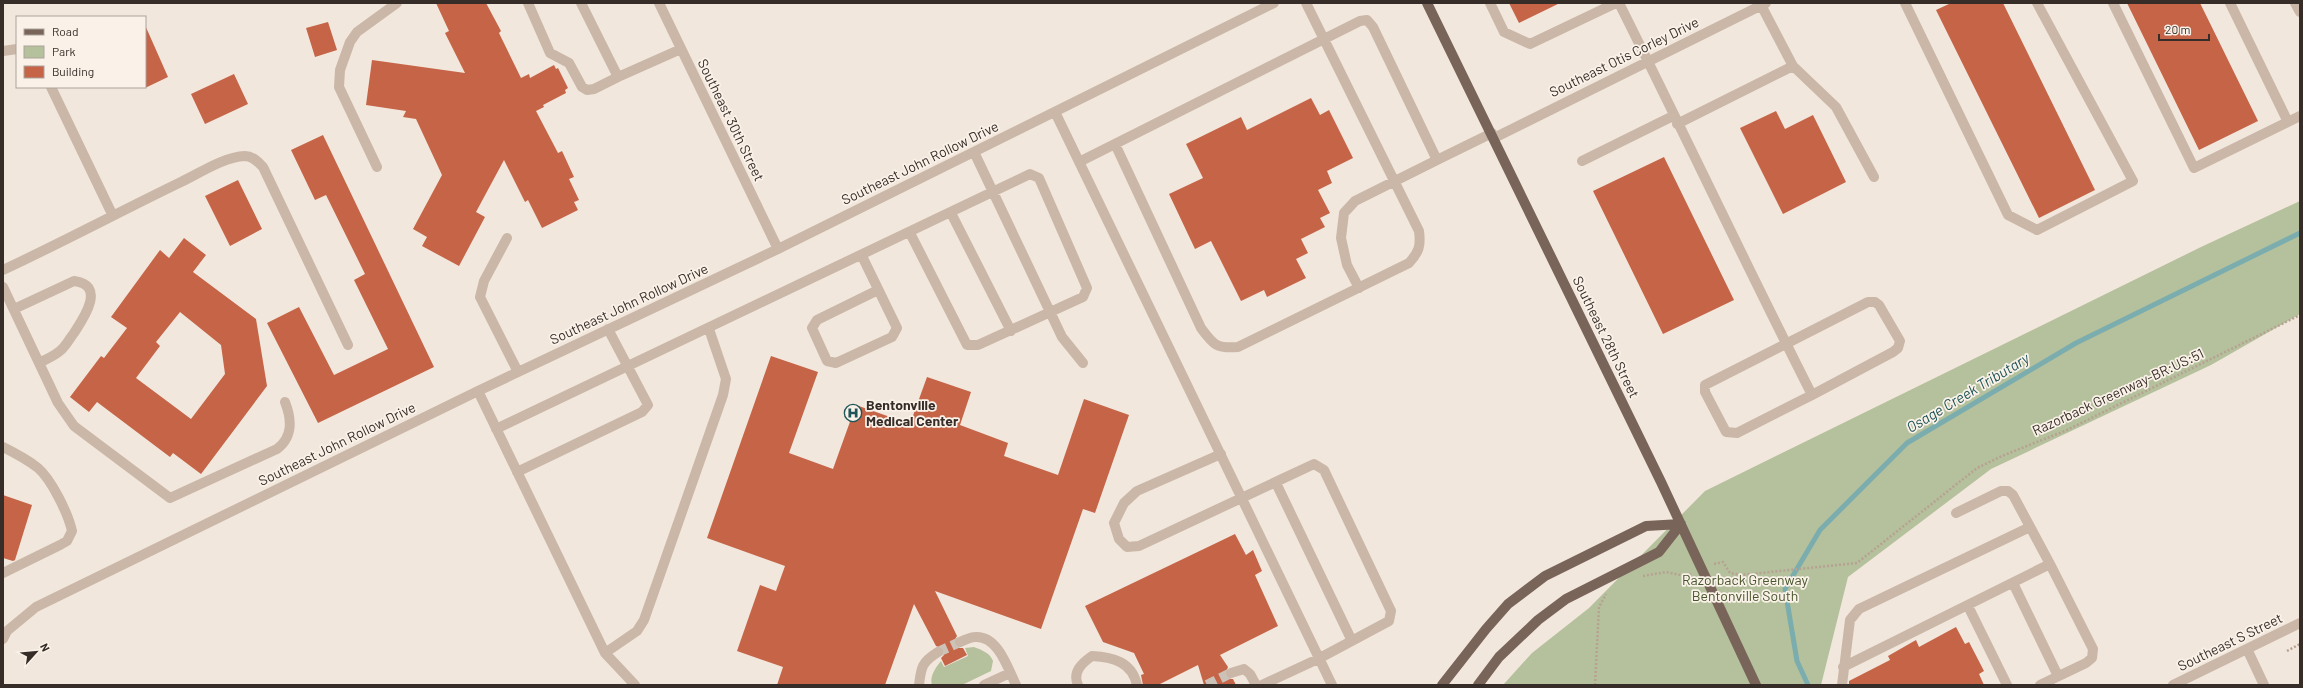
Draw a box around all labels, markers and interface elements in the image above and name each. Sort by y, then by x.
street label: Southeast Otis Corley Drive [1546,13,1701,100]
legend [16,16,146,88]
scale bar [2159,16,2209,42]
text: 20 m [2165,22,2191,36]
text: Road [52,24,79,38]
text: Park [52,44,76,58]
street label: Southeast 30th Street [694,56,768,184]
text: Building [52,64,94,78]
street label: Southeast John Rollow Drive [838,117,1001,208]
street label: Southeast John Rollow Drive [547,259,711,348]
street label: Southeast 28th Street [1570,273,1643,400]
street label: Razorback Greenway-BR:US:51 [2029,344,2206,439]
water label: Osage Creek Tributary [1903,348,2033,436]
place label: Bentonville Medical Center [866,396,959,429]
street label: Southeast John Rollow Drive [255,398,418,489]
hospital icon: Bentonville Medical Center [843,403,863,423]
park label: Razorback Greenway Bentonville South [1682,571,1809,604]
street label: Southeast S Street [2175,609,2285,674]
north arrow [16,632,56,672]
text: N [38,641,53,653]

